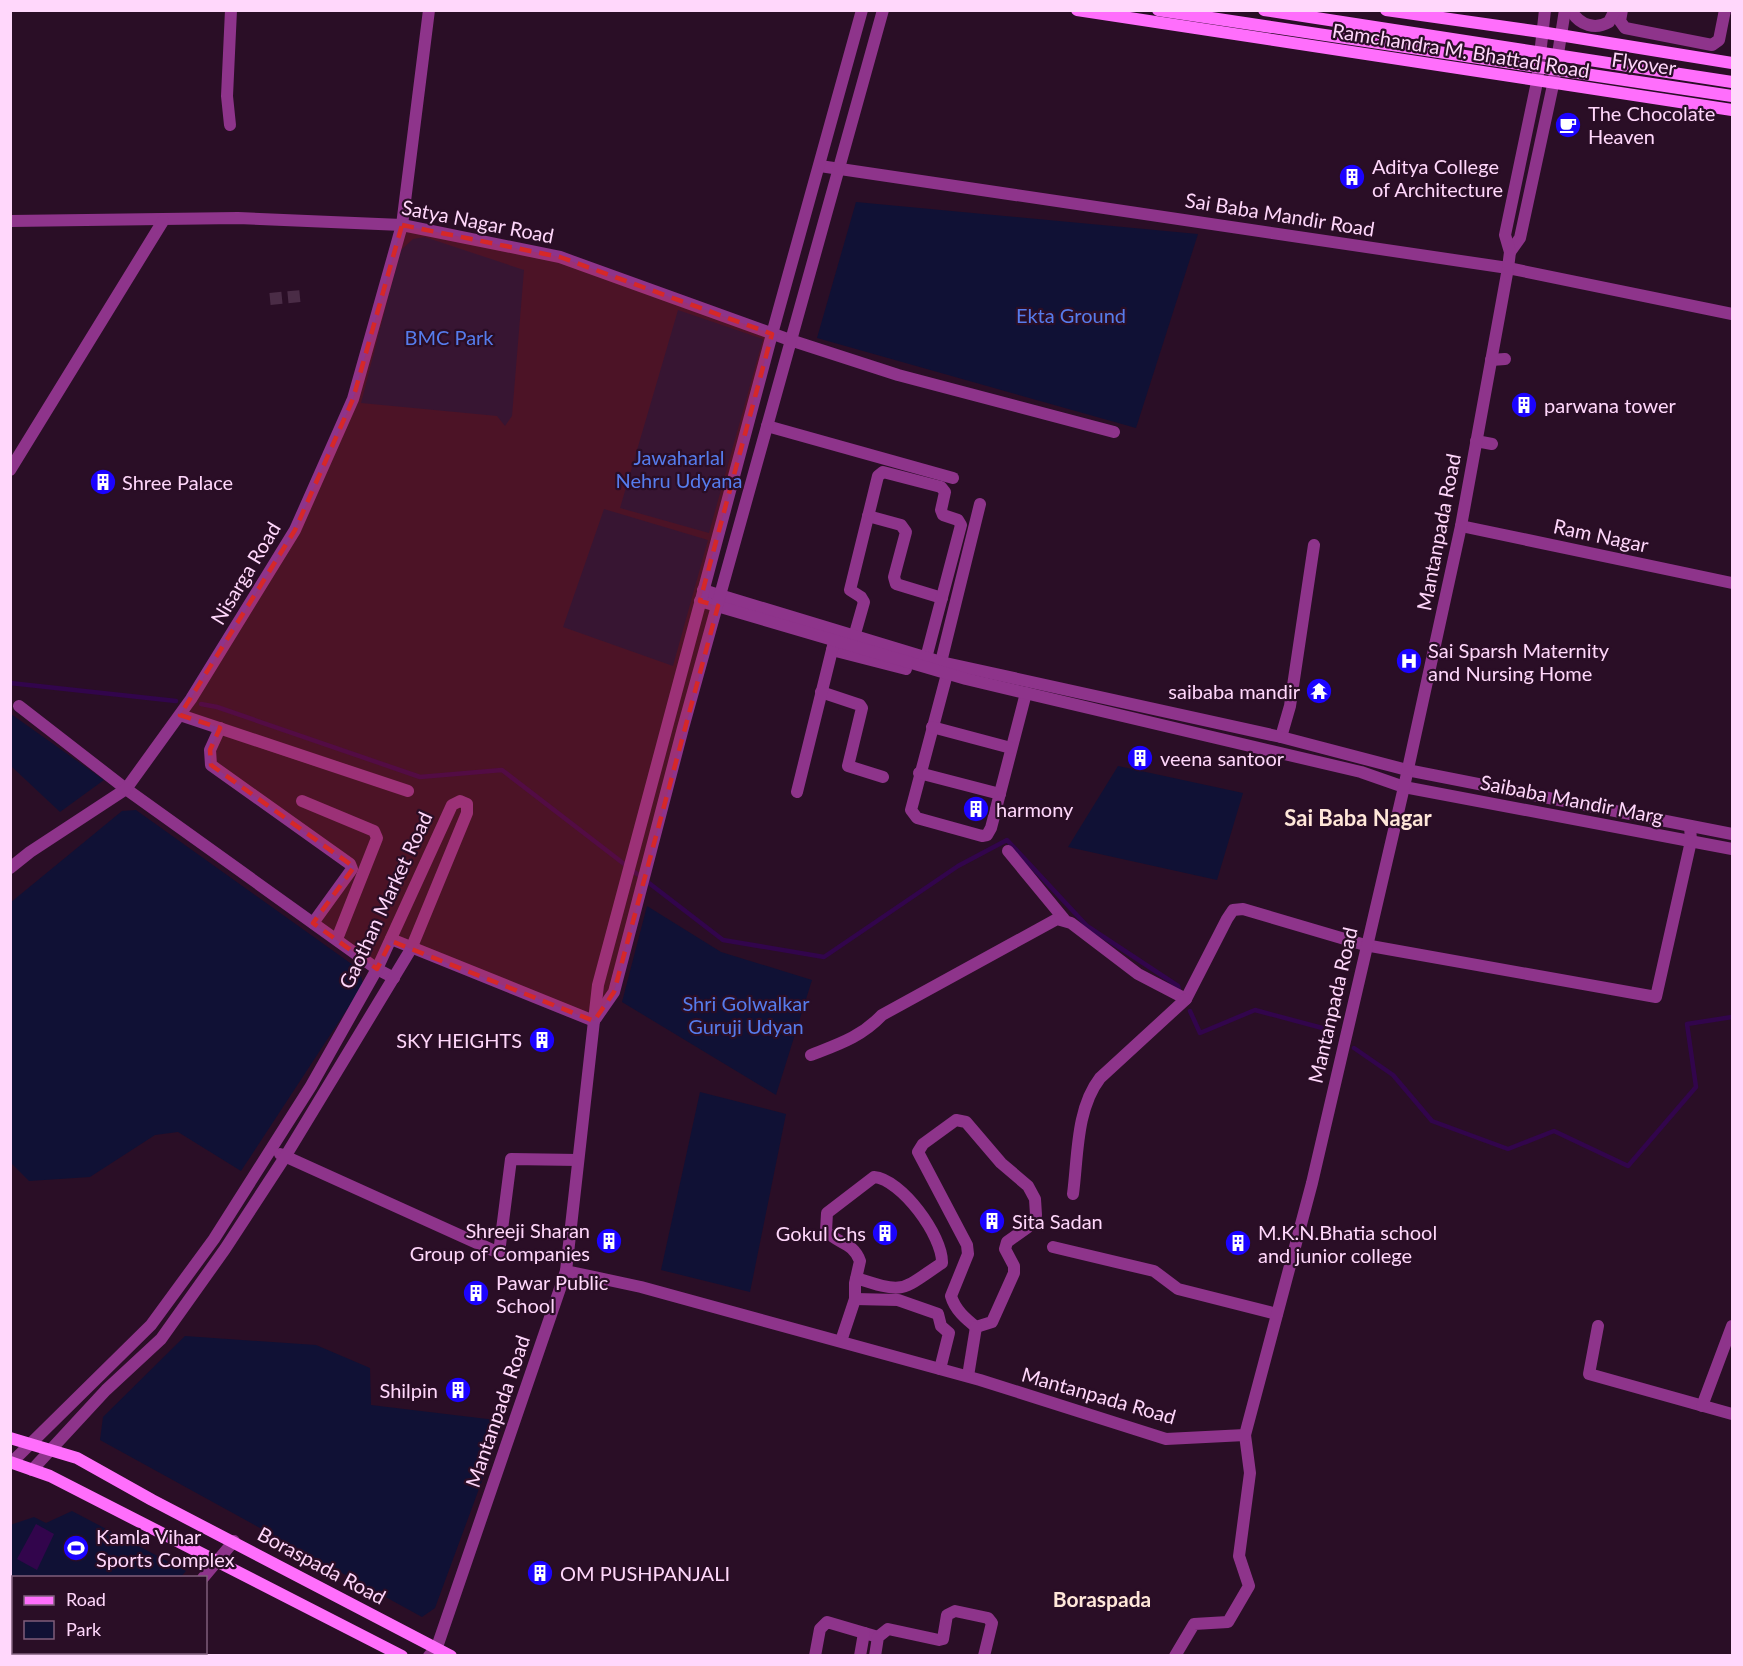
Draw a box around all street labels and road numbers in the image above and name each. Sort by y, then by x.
street label: Ramchandra M. Bhattad Road [1331,18,1591,82]
street label: Flyover [1610,47,1678,79]
street label: Sai Baba Mandir Road [1184,187,1376,241]
street label: Satya Nagar Road [400,194,556,248]
street label: Mantanpada Road [1411,452,1465,612]
street label: Ram Nagar [1551,513,1651,557]
street label: Nisarga Road [205,517,285,629]
street label: Saibaba Mandir Marg [1478,769,1666,829]
street label: Gaothan Market Road [333,808,437,992]
street label: Mantanpada Road [1302,925,1362,1085]
street label: Mantanpada Road [460,1332,534,1490]
street label: Mantanpada Road [1019,1362,1179,1428]
street label: Boraspada Road [254,1521,390,1609]

